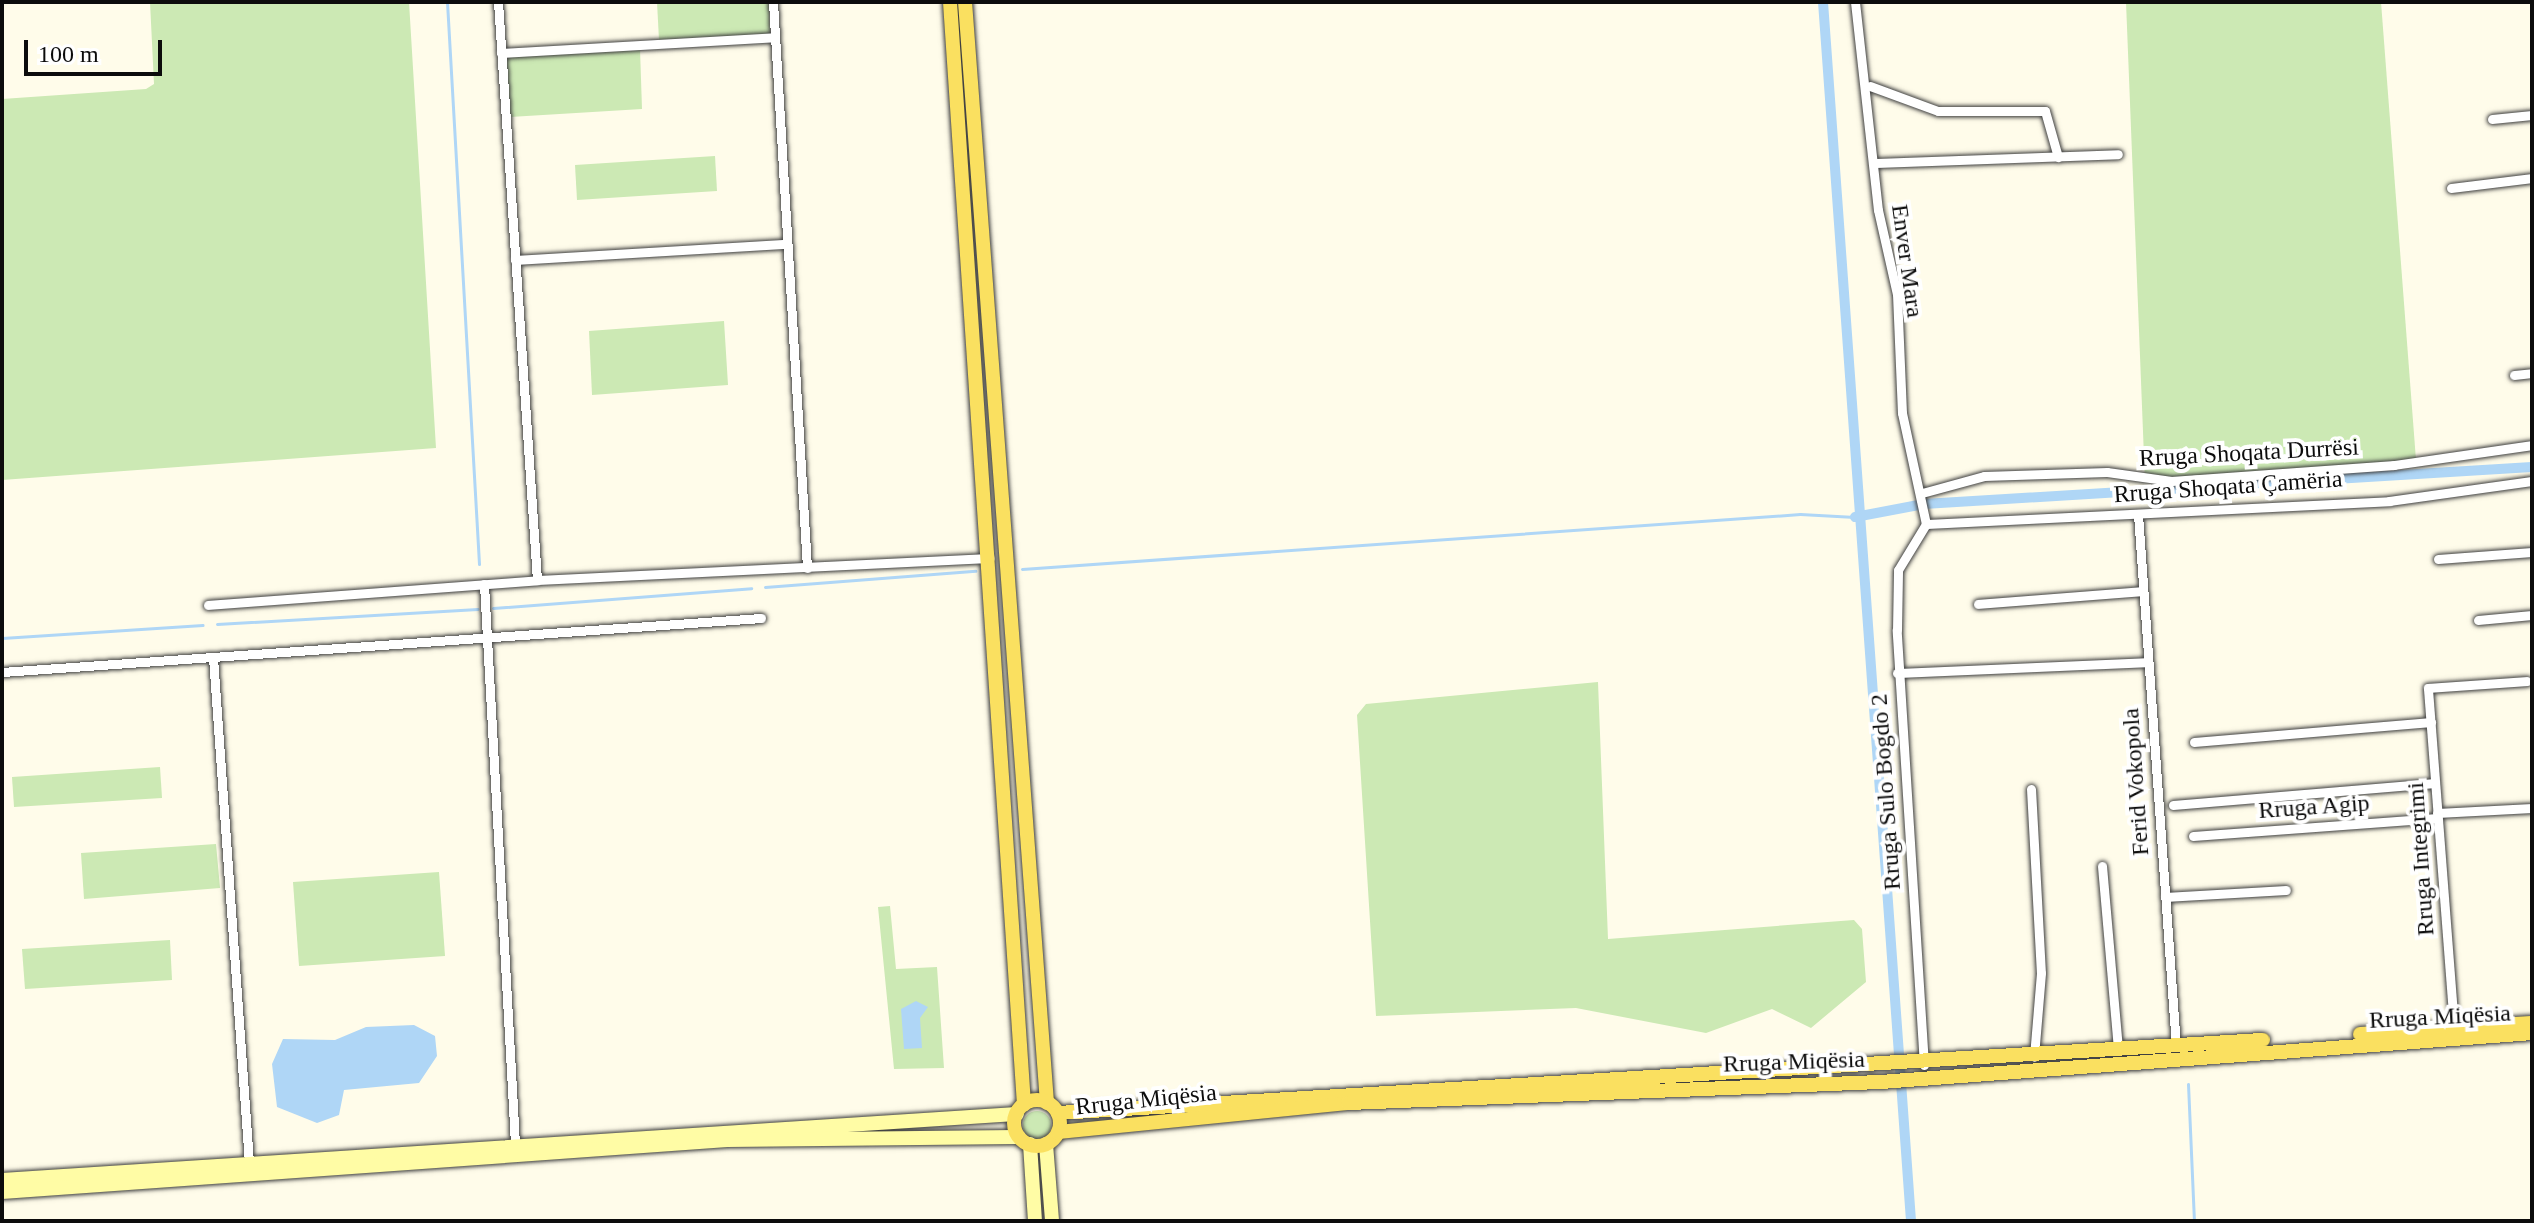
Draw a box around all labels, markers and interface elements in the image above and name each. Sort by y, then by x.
scale bar [28,24,166,74]
text: 100 m [38,41,99,67]
street label: Enver Mara [1885,203,1929,319]
street label: Rruga Shoqata Durrësi [2138,433,2360,473]
street label: Rruga Shoqata Çamëria [2113,465,2343,509]
street label: Rruga Sulo Bogdo 2 [1865,693,1907,891]
street label: Ferid Vokopola [2116,707,2156,857]
street label: Rruga Integrimi [2401,781,2441,937]
street label: Rruga Agip [2257,789,2371,825]
street label: Rruga Miqësia [2368,999,2512,1035]
street label: Rruga Miqësia [1723,1045,1865,1079]
street label: Rruga Miqësia [1074,1078,1218,1122]

